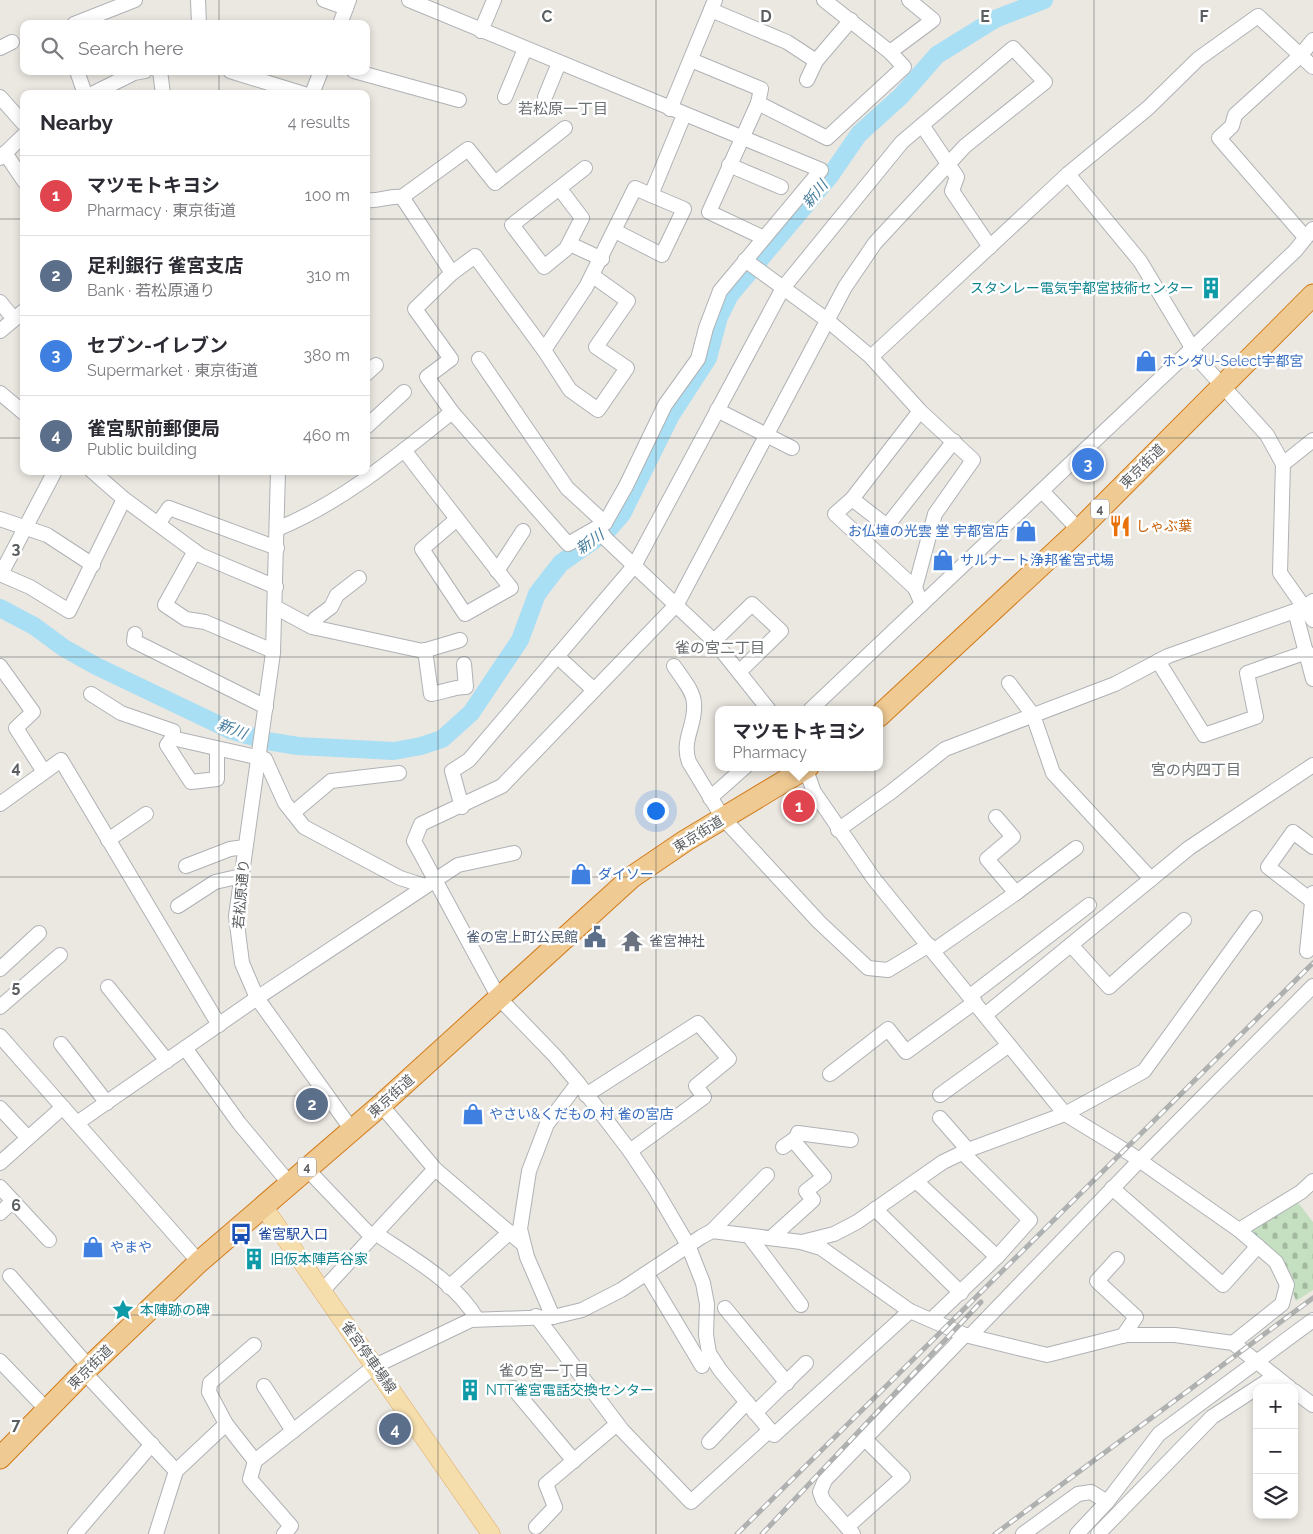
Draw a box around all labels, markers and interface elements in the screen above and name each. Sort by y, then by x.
text: C [542,7,553,26]
text: D [760,7,772,26]
text: E [980,7,990,26]
text: F [1199,7,1209,26]
search box [20,20,370,75]
icon: search [38,34,66,62]
text: Search here [78,37,184,59]
district label: 若松原一丁目 [518,100,608,118]
text: Nearby [40,110,113,135]
text: 4 results [288,113,350,132]
text: マツモトキヨシ [87,174,220,196]
water label: 新川 [798,175,833,211]
text: 1 [52,186,60,205]
text: 100 m [305,186,350,205]
text: Pharmacy · 東京街道 [87,201,236,220]
text: 足利銀行 雀宮支店 [87,254,244,276]
text: 2 [51,266,61,285]
text: 310 m [306,266,350,285]
building icon: スタンレー電気宇都宮技術センター [1198,275,1224,301]
place label: スタンレー電気宇都宮技術センター [970,280,1194,296]
text: Bank · 若松原通り [87,281,215,300]
text: セブン-イレブン [87,334,228,356]
text: 3 [52,346,60,365]
text: 380 m [303,346,350,365]
shop icon: ホンダU-Select宇都宮 [1133,348,1159,374]
place label: ホンダU-Select宇都宮 [1162,353,1304,369]
text: Supermarket · 東京街道 [87,361,258,380]
text: 雀宮駅前郵便局 [87,417,220,439]
text: 4 [51,426,61,445]
text: 460 m [303,426,350,445]
text: Public building [87,440,197,459]
street label: 東京街道 [1117,441,1167,491]
pin: 3 [1072,445,1104,483]
road number: 4 [1091,499,1109,518]
restaurant icon: しゃぶ葉 [1107,513,1133,539]
shop icon: お仏壇の光雲 堂 宇都宮店 [1013,518,1039,544]
place label: しゃぶ葉 [1136,518,1192,534]
place label: お仏壇の光雲 堂 宇都宮店 [848,523,1009,539]
water label: 新川 [573,525,609,558]
text: 3 [12,539,21,558]
shop icon: サルナート浄邦雀宮式場 [930,547,956,573]
place label: サルナート浄邦雀宮式場 [960,552,1114,568]
district label: 雀の宮二丁目 [675,639,765,657]
popup [715,706,883,771]
water label: 新川 [215,715,251,743]
text: マツモトキヨシ [732,720,866,742]
text: Pharmacy [732,743,807,762]
text: 4 [11,758,21,777]
district label: 宮の内四丁目 [1151,761,1241,779]
pin: 1 [783,787,815,825]
your location [643,798,669,824]
street label: 東京街道 [670,812,726,856]
street label: 若松原通り [230,858,252,930]
shop icon: ダイソー [568,861,594,887]
place label: ダイソー [598,866,654,882]
public building icon: 雀の宮上町公民館 [582,924,608,950]
temple icon: 雀宮神社 [619,928,645,954]
place label: 雀の宮上町公民館 [466,929,578,945]
place label: 雀宮神社 [649,933,705,949]
text: 5 [12,977,21,996]
street label: 東京街道 [365,1071,417,1121]
pin: 2 [296,1085,328,1123]
shop icon: やさい&くだもの 村 雀の宮店 [460,1101,486,1127]
place label: やさい&くだもの 村 雀の宮店 [489,1106,673,1122]
road number: 4 [298,1158,316,1176]
text: 6 [11,1196,21,1215]
bus stop icon: 雀宮駅入口 [228,1221,254,1247]
place label: 雀宮駅入口 [258,1226,328,1242]
shop icon: やまや [80,1234,106,1260]
place label: やまや [110,1239,152,1255]
building icon: 旧仮本陣芦谷家 [241,1246,267,1272]
place label: 旧仮本陣芦谷家 [270,1251,368,1267]
place icon: 本陣跡の碑 [110,1297,136,1323]
place label: 本陣跡の碑 [140,1302,210,1318]
street label: 雀宮停車場線 [338,1318,400,1396]
street label: 東京街道 [65,1342,115,1392]
district label: 雀の宮一丁目 [499,1362,589,1380]
building icon: NTT雀宮電話交換センター [457,1377,483,1403]
place label: NTT雀宮電話交換センター [486,1382,654,1398]
map controls [1253,1384,1298,1519]
button: + [1253,1384,1298,1429]
pin: 4 [379,1410,411,1448]
text: 7 [12,1415,21,1434]
button: − [1253,1429,1298,1474]
button: layers [1253,1474,1298,1519]

